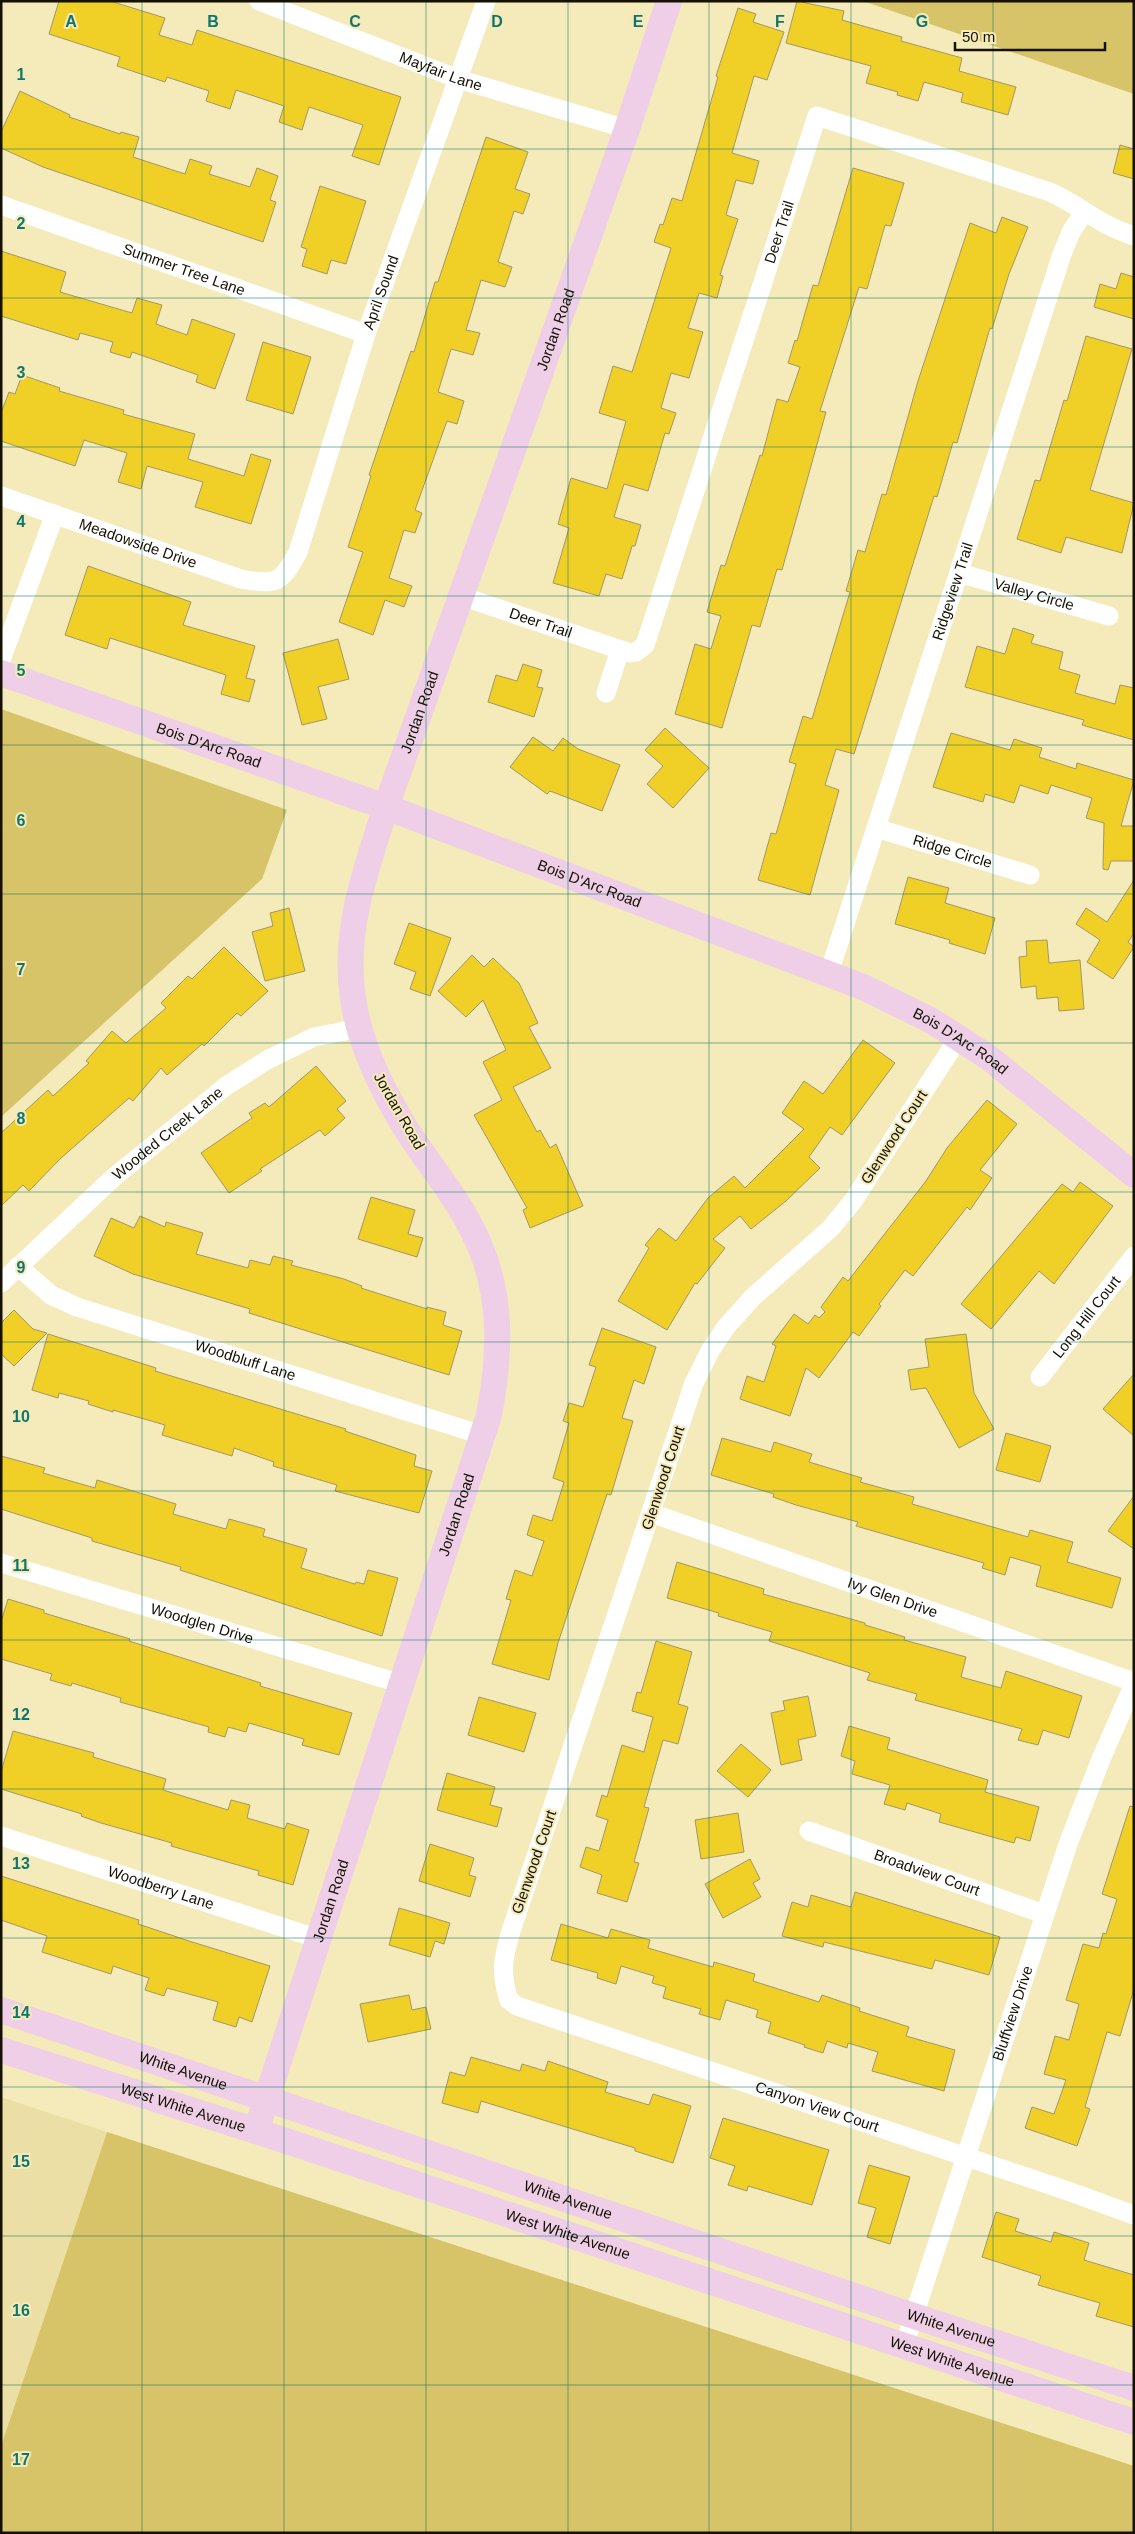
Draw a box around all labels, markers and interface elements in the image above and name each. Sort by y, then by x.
text: A [65,13,77,30]
text: B [207,13,219,30]
text: C [349,13,361,30]
text: D [491,13,503,30]
text: E [633,13,644,30]
text: F [775,13,785,30]
text: G [916,13,928,30]
scale bar [955,20,1105,52]
text: 50 m [962,28,995,45]
street label: Mayfair Lane [397,48,484,94]
text: 1 [17,66,26,83]
street label: Deer Trail [761,198,797,266]
text: 2 [17,215,26,232]
street label: Summer Tree Lane [121,240,247,299]
street label: April Sound [359,253,402,332]
street label: Jordan Road [533,286,578,373]
text: 3 [17,364,26,381]
text: 4 [17,513,26,530]
street label: Meadowside Drive [77,515,199,571]
street label: Ridgeview Trail [928,540,976,642]
street label: Valley Circle [992,574,1076,614]
street label: Deer Trail [507,604,574,641]
text: 5 [17,662,26,679]
street label: Jordan Road [397,669,442,755]
street label: Bois D'Arc Road [154,719,264,771]
text: 6 [17,812,26,829]
street label: Ridge Circle [911,831,994,871]
street label: Bois D'Arc Road [535,856,644,911]
text: 7 [17,961,26,978]
street label: Bois D'Arc Road [910,1004,1011,1078]
street label: Jordan Road [371,1069,428,1152]
street label: Wooded Creek Lane [109,1083,226,1183]
street label: Glenwood Court [857,1086,931,1187]
text: 8 [17,1110,26,1127]
text: 9 [17,1259,26,1276]
street label: Long Hill Court [1049,1272,1124,1361]
street label: Woodbluff Lane [193,1336,298,1384]
text: 10 [12,1408,30,1425]
street label: Glenwood Court [638,1423,688,1532]
street label: Jordan Road [435,1471,477,1558]
text: 11 [13,1557,30,1574]
street label: Ivy Glen Drive [846,1573,940,1621]
street label: Woodglen Drive [149,1600,256,1647]
text: 12 [12,1706,30,1723]
street label: Glenwood Court [508,1807,559,1916]
street label: Broadview Court [872,1846,983,1899]
text: 13 [12,1855,30,1872]
street label: Jordan Road [309,1857,352,1944]
street label: Woodberry Lane [106,1862,216,1912]
street label: Bluffview Drive [989,1963,1036,2063]
text: 14 [12,2004,30,2021]
street label: White Avenue [137,2048,230,2093]
street label: Canyon View Court [753,2078,882,2135]
street label: West White Avenue [118,2079,248,2135]
text: 15 [12,2153,30,2170]
street label: White Avenue [522,2177,615,2222]
street label: West White Avenue [503,2205,632,2262]
text: 16 [12,2302,30,2319]
street label: White Avenue [905,2305,998,2350]
street label: West White Avenue [888,2333,1017,2390]
text: 17 [12,2451,30,2468]

